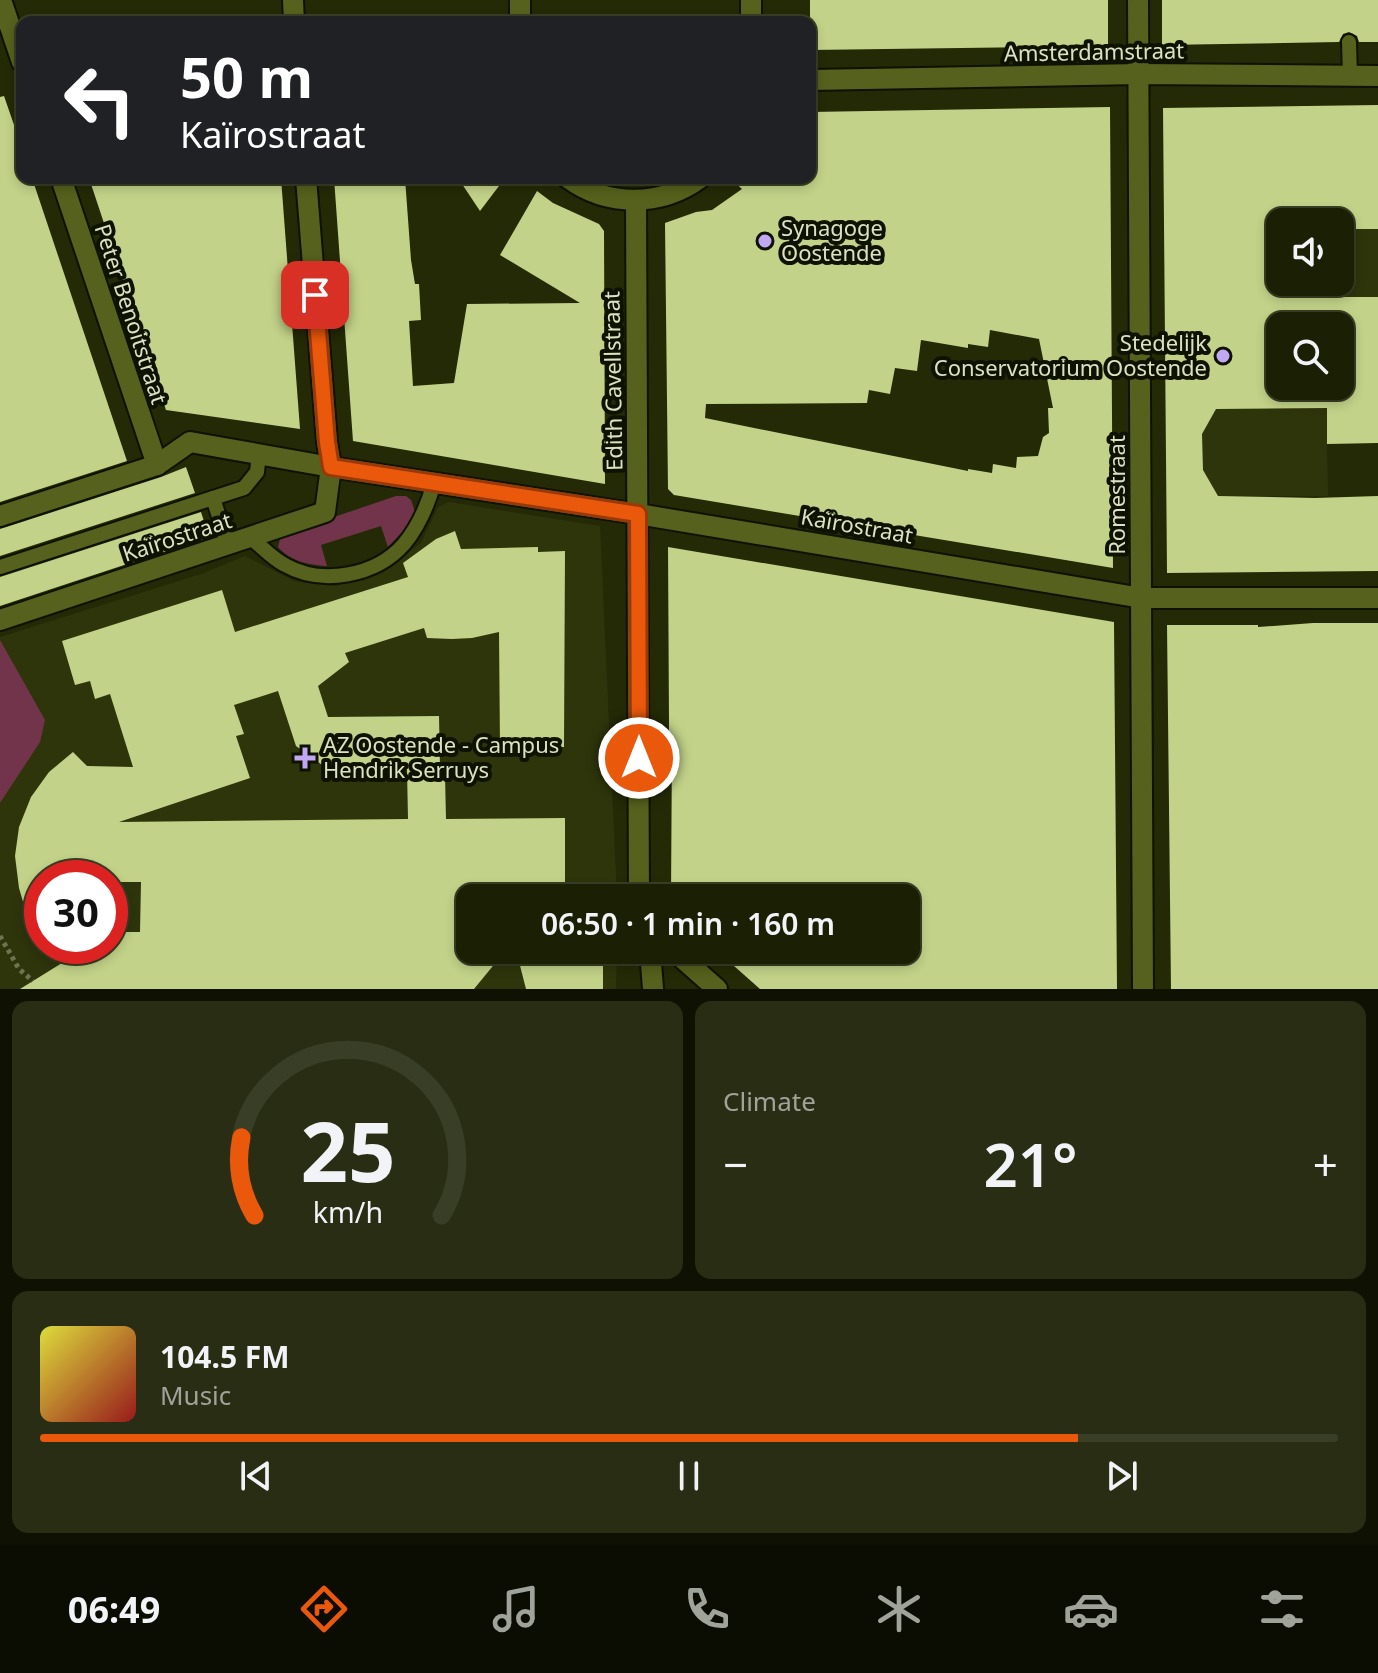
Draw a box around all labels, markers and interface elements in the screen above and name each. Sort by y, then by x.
street label: Amsterdamstraat [1004,34,1184,68]
text: 50 m [180,38,313,114]
icon: left [48,48,152,152]
text: Kaïrostraat [180,110,365,159]
map controls [1266,208,1354,400]
button: sound [1266,208,1354,296]
place label: Synagoge Oostende [781,212,883,267]
street label: Peter Benoitstraat [89,220,175,408]
marker: Synagoge Oostende [756,232,774,250]
pin [281,261,349,329]
icon: arrive [293,273,337,317]
street label: Edith Cavellstraat [595,291,629,471]
button: search [1266,312,1354,400]
place label: Stedelijk Conservatorium Oostende [934,327,1207,382]
marker: Stedelijk Conservatorium Oostende [1214,347,1232,365]
street label: Romestraat [1101,435,1131,555]
street label: Kaïrostraat [799,500,916,550]
street label: Kaïrostraat [118,504,235,568]
position arrow [597,716,681,800]
place label: AZ Oostende - Campus Hendrik Serruys [323,729,559,784]
marker: AZ Oostende - Campus Hendrik Serruys [294,747,316,769]
speed limit sign: 30 [24,860,128,964]
text: 06:50 · 1 min · 160 m [541,903,835,944]
text: Climate [723,1083,816,1119]
text: 25 [300,1093,395,1206]
text: 21° [983,1123,1078,1205]
text: − [723,1134,748,1194]
text: + [1313,1134,1338,1194]
text: km/h [312,1192,383,1231]
text: 104.5 FM [160,1336,290,1377]
text: Music [160,1377,231,1413]
icon: previous [234,1454,278,1498]
icon: pause [667,1454,711,1498]
icon: next [1100,1454,1144,1498]
icon: directions [296,1581,352,1637]
icon: music [488,1581,544,1637]
icon: phone [679,1581,735,1637]
icon: climate [871,1581,927,1637]
icon: car [1063,1581,1119,1637]
icon: filters [1254,1581,1310,1637]
text: 06:49 [68,1585,160,1634]

